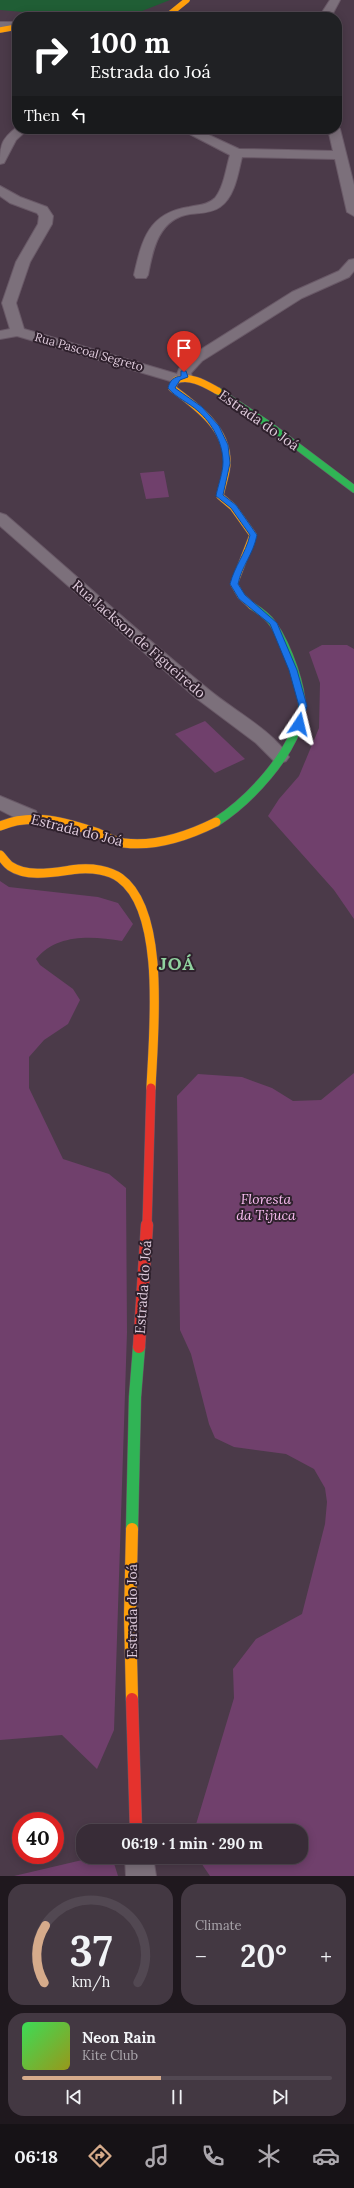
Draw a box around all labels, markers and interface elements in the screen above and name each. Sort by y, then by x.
text: 100 m [90,25,170,61]
icon: right [24,28,76,80]
text: Estrada do Joá [90,60,211,83]
icon: left [68,104,90,126]
text: Then [24,106,60,125]
street label: Rua Pascoal Segreto [33,329,145,374]
pin [167,331,201,372]
icon: arrive [173,337,195,359]
street label: Estrada do Joá [215,386,303,454]
street label: Rua Jackson de Figueiredo [69,576,209,702]
position arrow [278,703,320,745]
street label: Estrada do Joá [29,810,125,850]
district label: JOÁ [159,952,195,975]
park label: Floresta da Tijuca [236,1190,296,1224]
street label: Estrada do Joá [131,1240,155,1334]
street label: Estrada do Joá [123,1564,141,1658]
speed limit sign: 40 [12,1812,64,1864]
text: 06:19 · 1 min · 290 m [121,1834,263,1853]
text: Climate [195,1917,242,1934]
text: 37 [69,1923,112,1976]
text: 20° [240,1937,287,1975]
text: − [195,1942,207,1970]
text: + [320,1942,332,1970]
text: km/h [71,1972,110,1991]
text: Neon Rain [82,2028,156,2047]
text: Kite Club [82,2047,138,2064]
icon: previous [63,2086,85,2108]
icon: pause [166,2086,188,2108]
icon: next [269,2086,291,2108]
icon: directions [86,2142,114,2170]
icon: music [143,2142,171,2170]
icon: phone [199,2142,227,2170]
icon: climate [255,2142,283,2170]
icon: car [312,2142,340,2170]
text: 06:18 [14,2145,58,2168]

